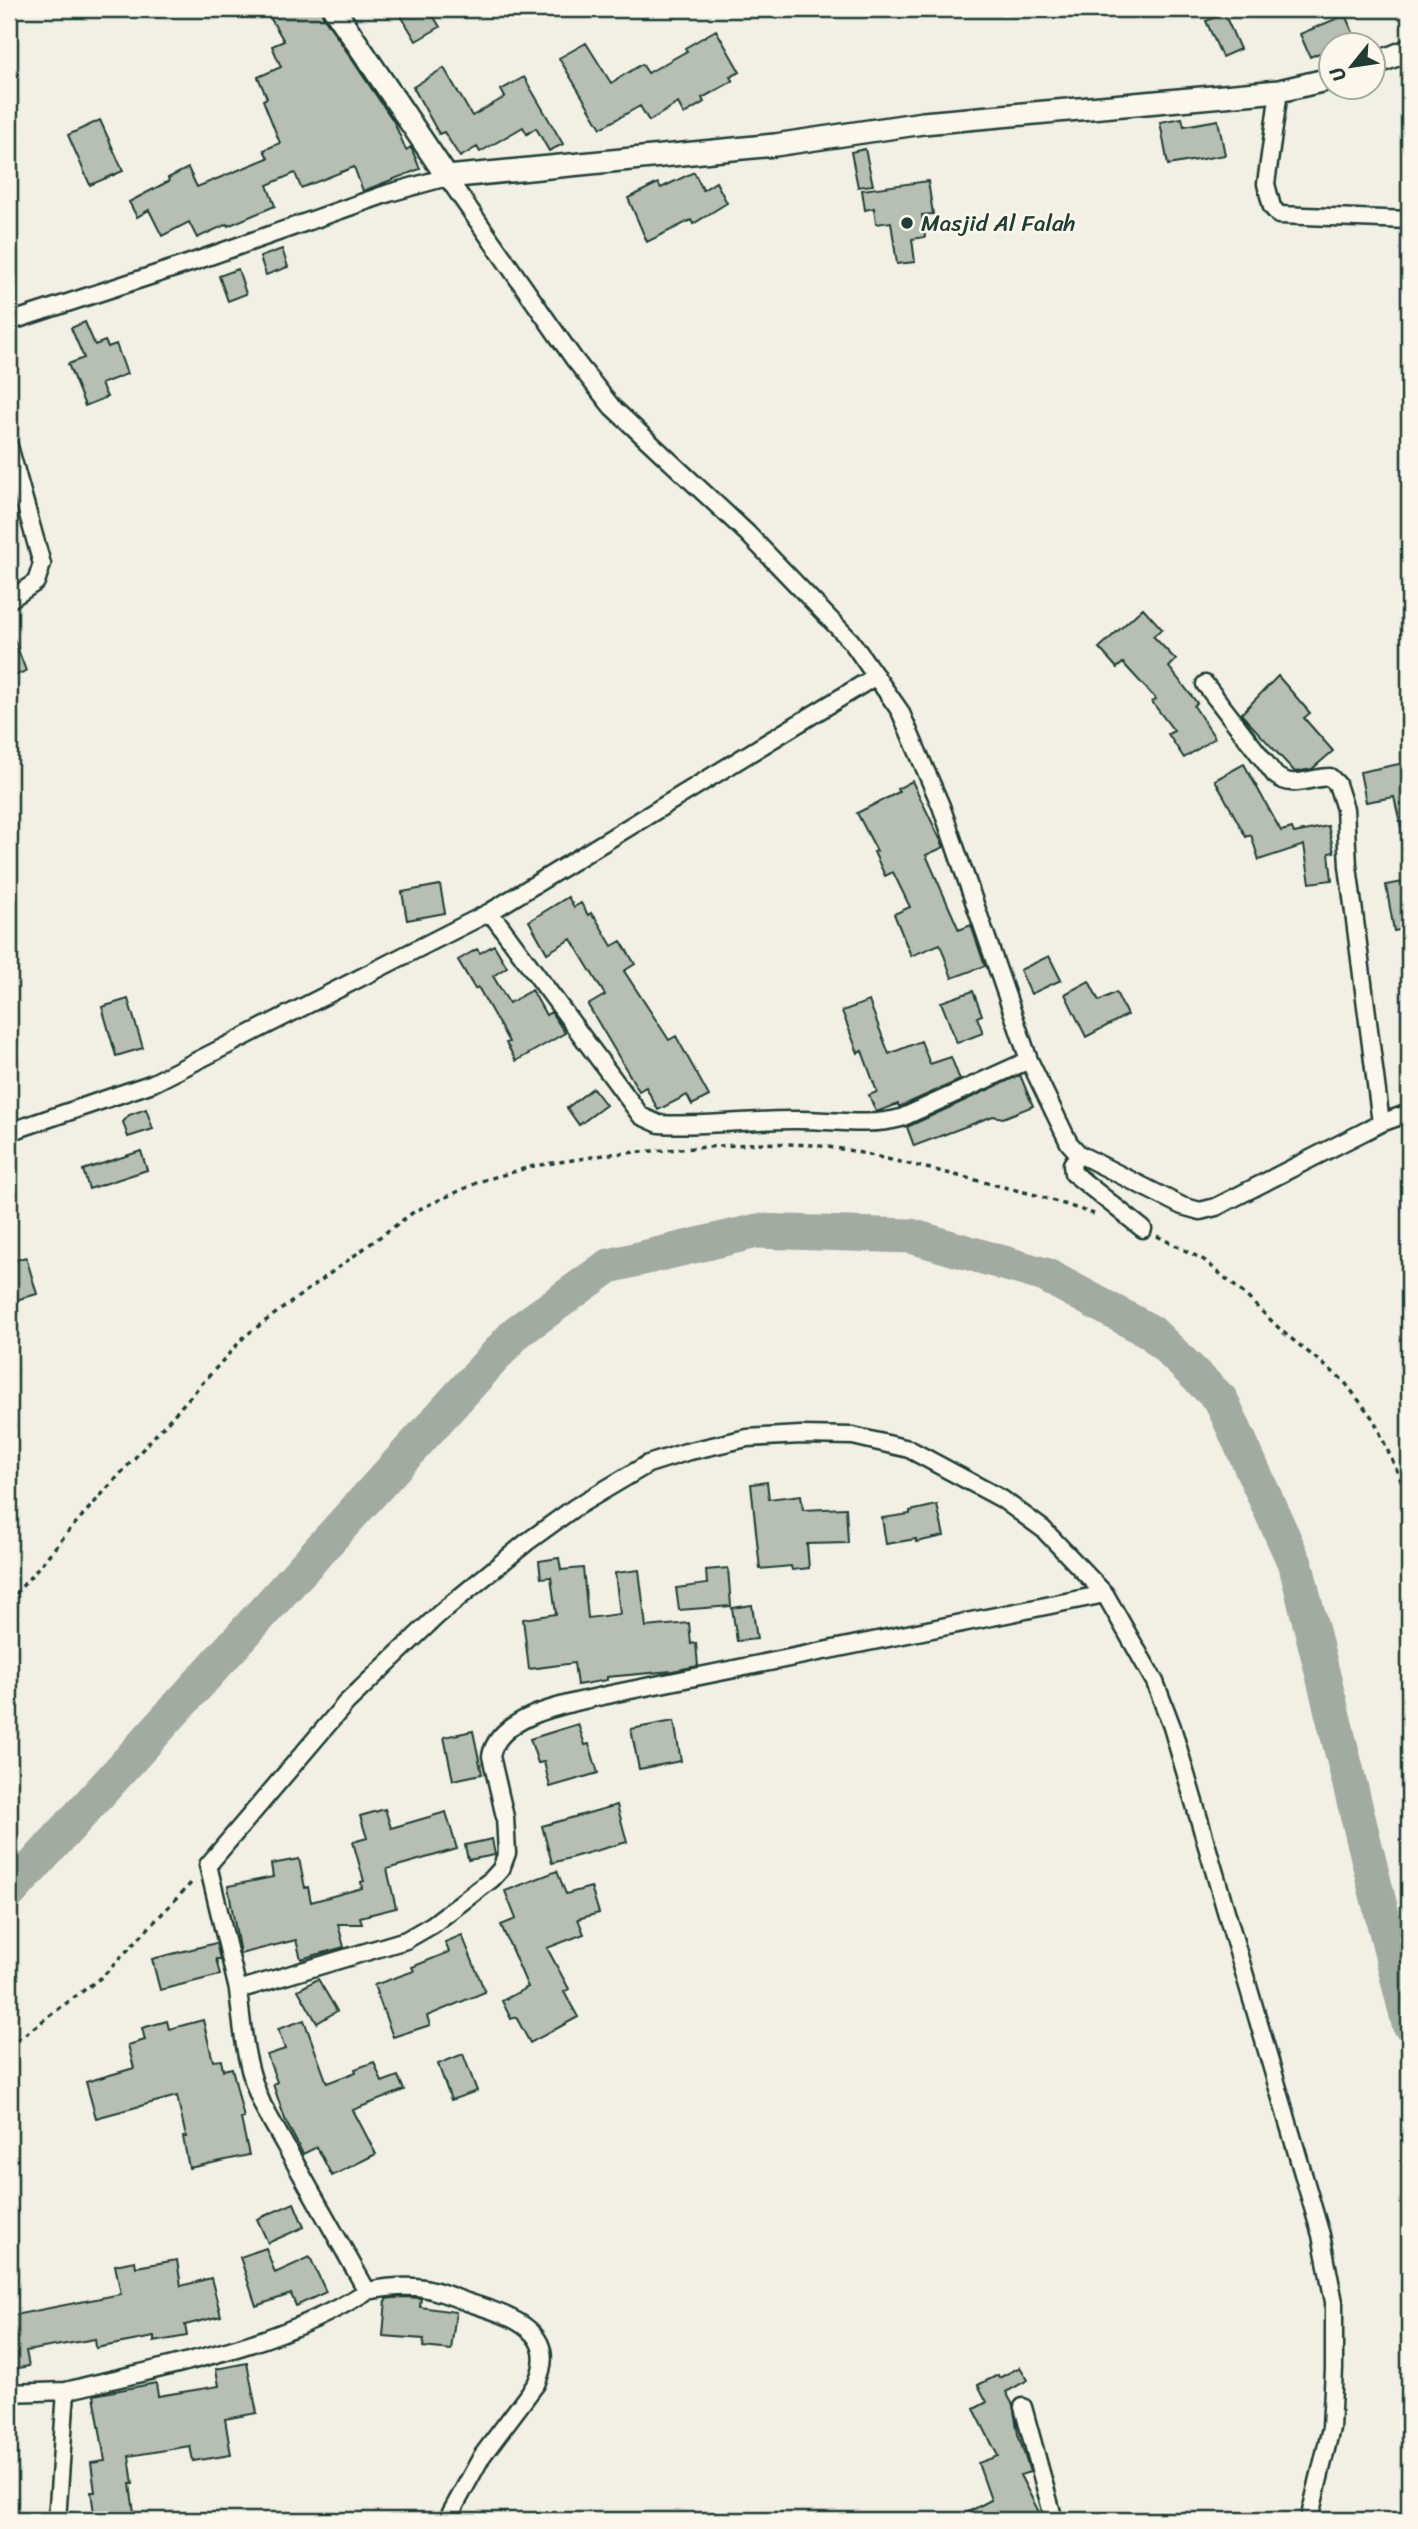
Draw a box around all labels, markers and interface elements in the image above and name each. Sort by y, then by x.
north arrow [1316,32,1386,102]
text: U [1320,59,1355,88]
place label: Masjid Al Falah [921,203,1076,244]
marker: Masjid Al Falah [899,215,915,231]

